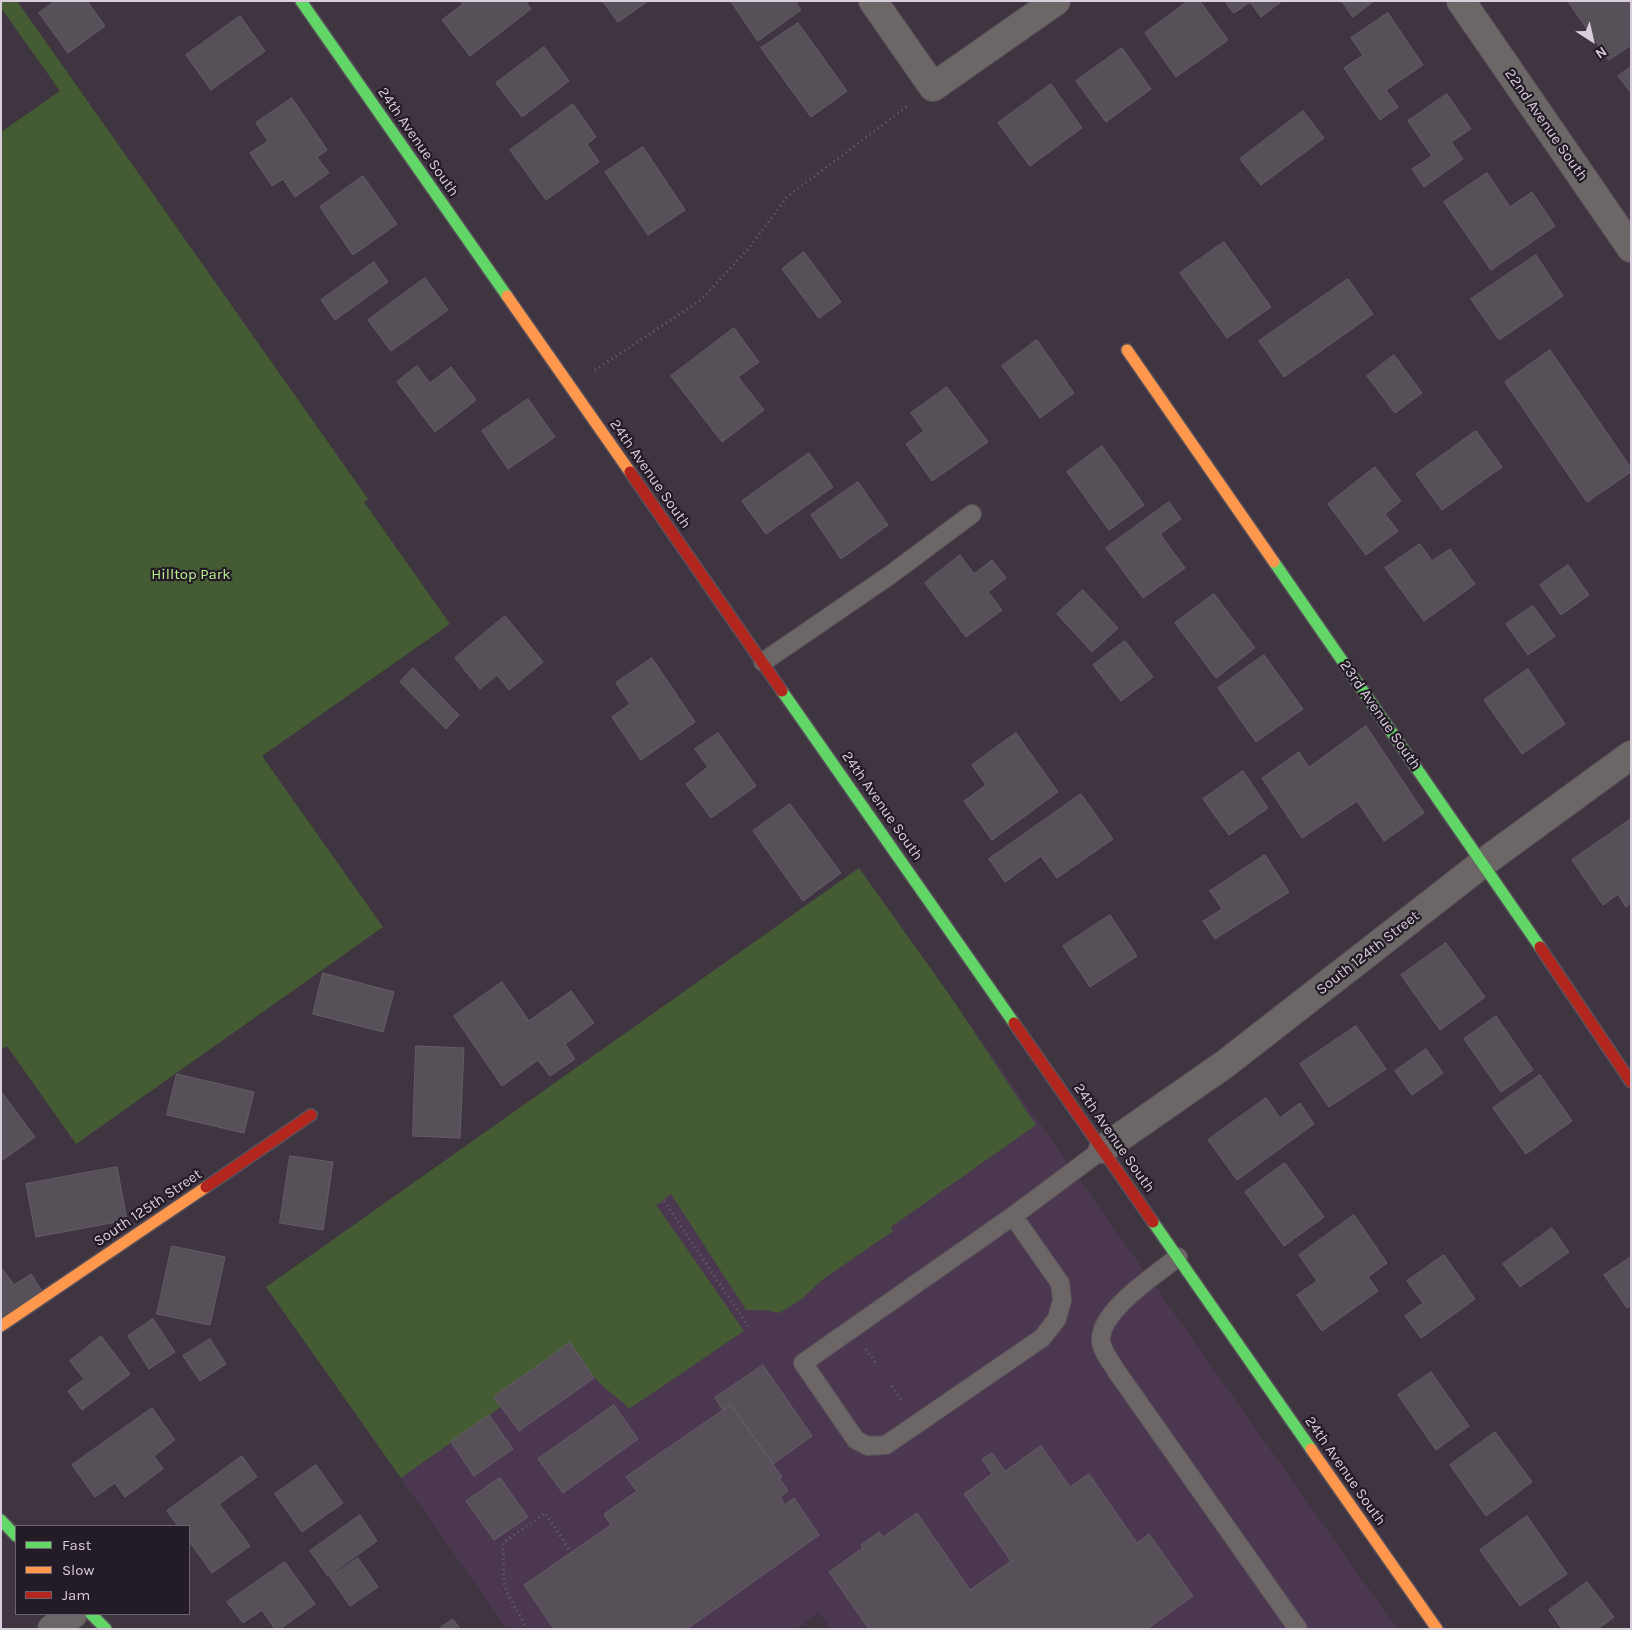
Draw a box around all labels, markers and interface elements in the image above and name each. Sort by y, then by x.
north arrow [1567,15,1617,65]
text: N [1592,43,1610,63]
street label: 22nd Avenue South [1501,65,1591,185]
street label: 24th Avenue South [374,84,462,200]
street label: 24th Avenue South [606,416,694,532]
park label: Hilltop Park [151,566,231,584]
street label: 23rd Avenue South [1336,657,1424,773]
street label: 24th Avenue South [838,748,926,864]
street label: South 124th Street [1313,907,1423,999]
street label: 24th Avenue South [1070,1080,1158,1196]
street label: South 125th Street [91,1165,205,1251]
street label: 24th Avenue South [1301,1413,1389,1529]
legend [15,1525,190,1615]
text: Fast [62,1536,91,1554]
text: Slow [62,1561,94,1579]
text: Jam [62,1586,90,1604]

